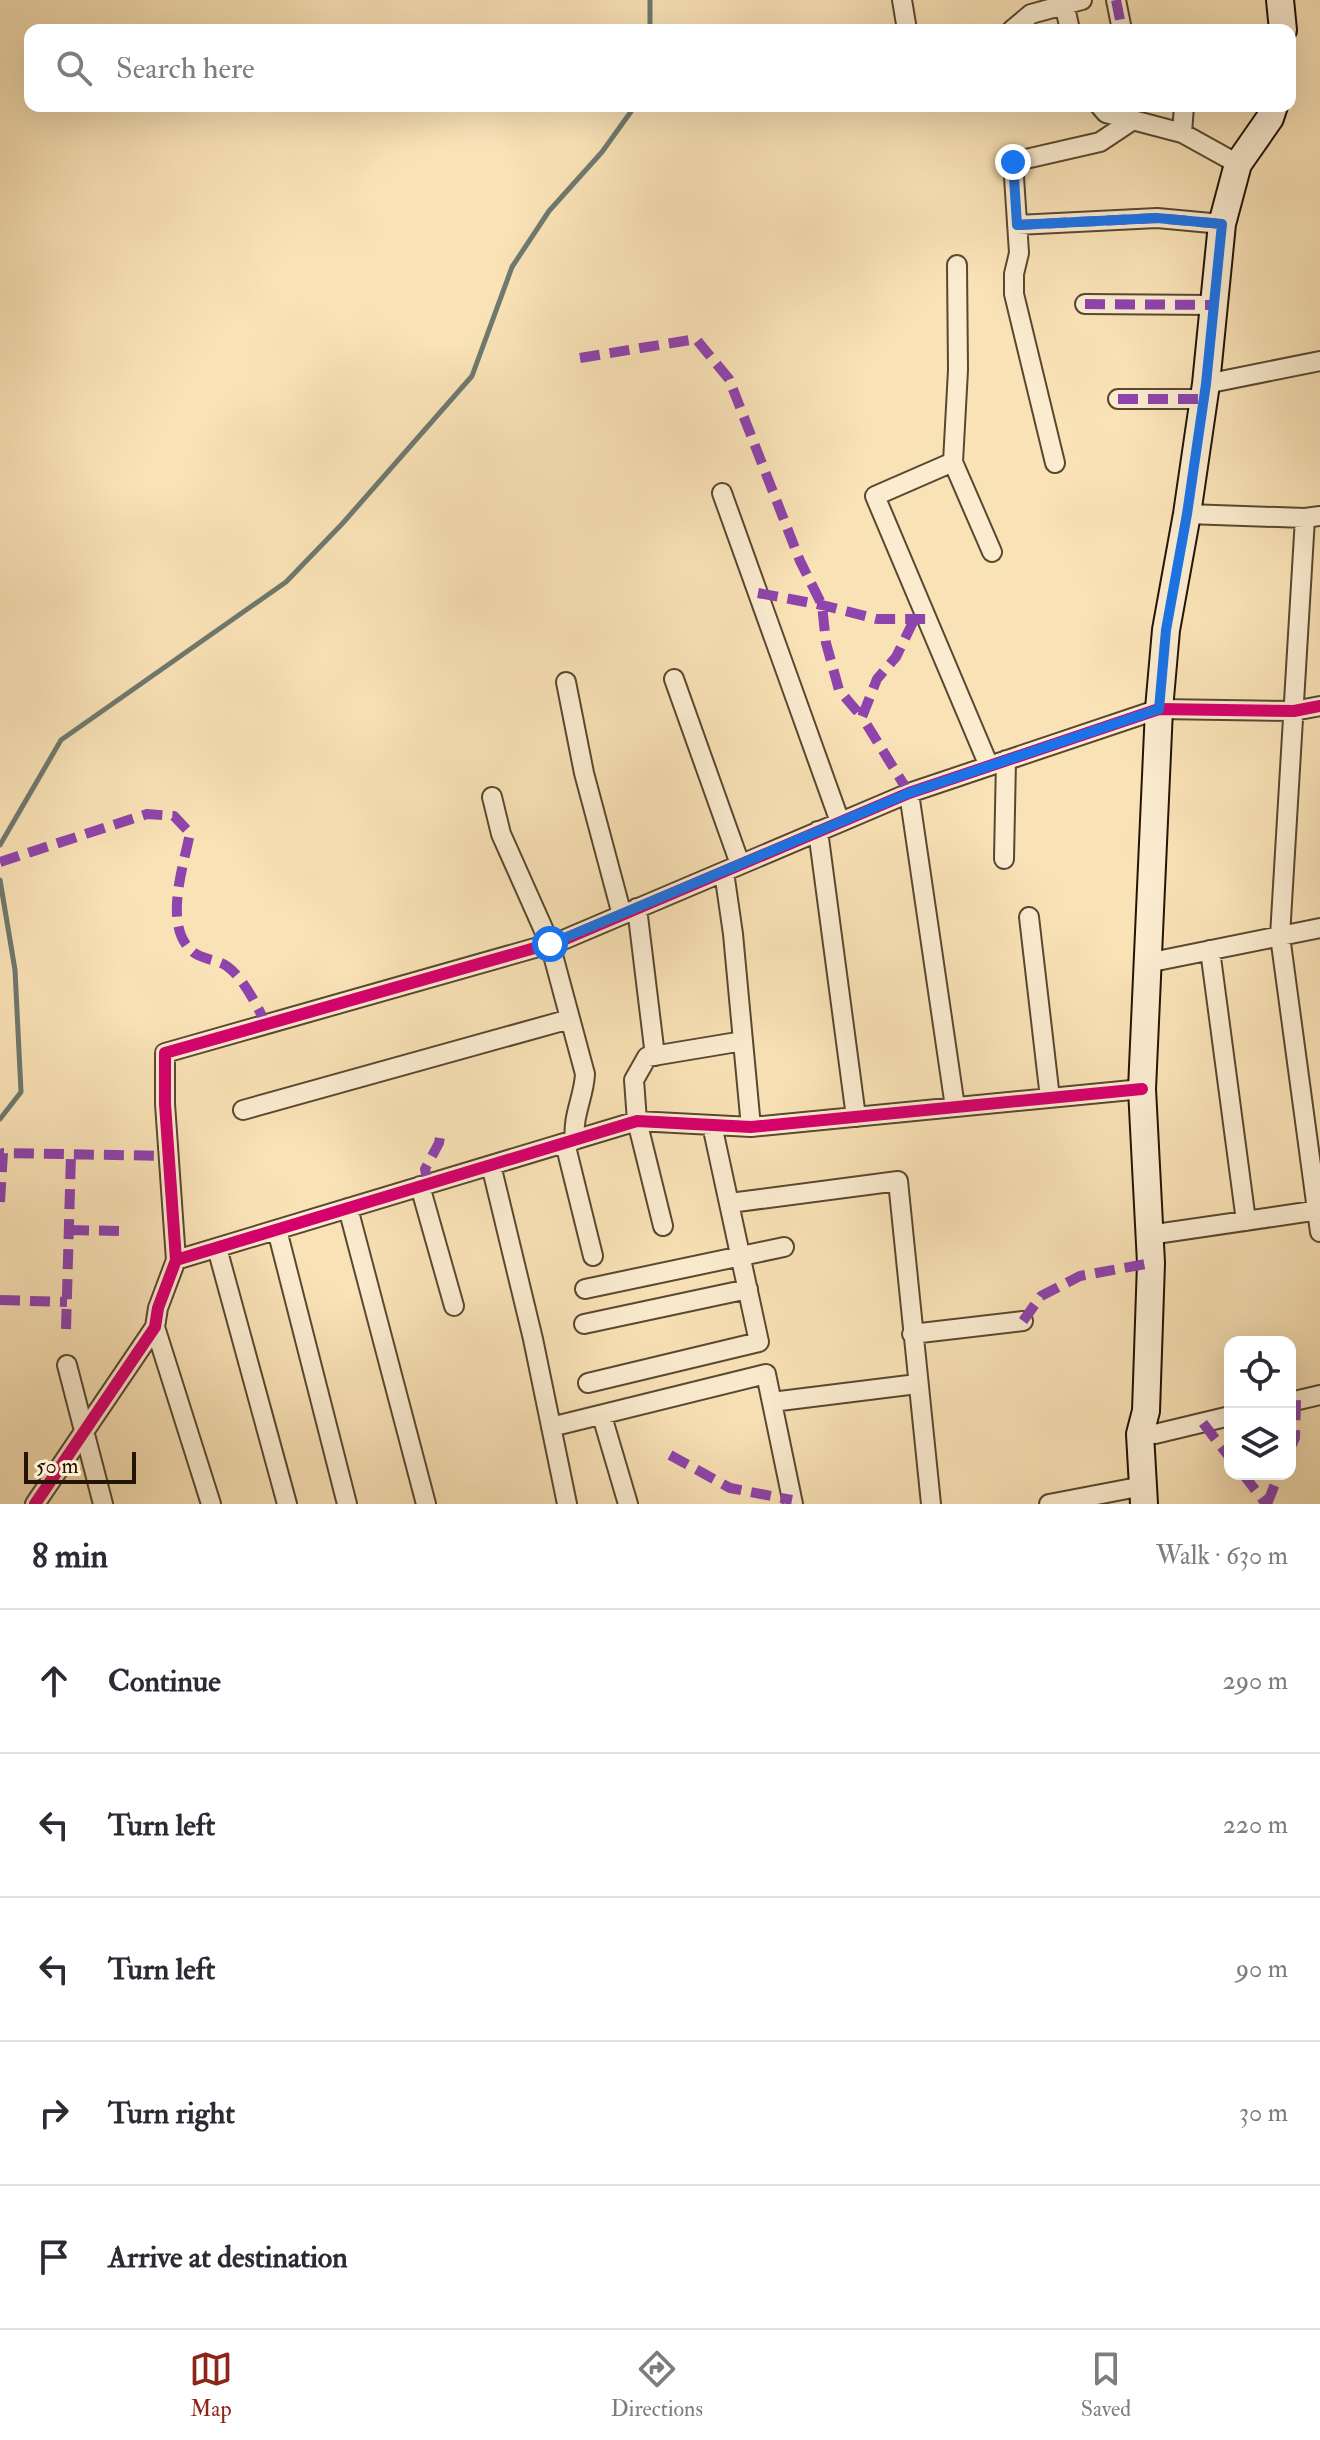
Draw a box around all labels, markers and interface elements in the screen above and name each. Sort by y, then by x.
search box [24,24,1296,112]
icon: search [52,46,96,90]
text: Search here [116,50,255,87]
route end [995,144,1031,180]
route start [532,926,568,962]
map controls [1224,1336,1296,1480]
button: locate [1224,1336,1296,1408]
button: layers [1224,1408,1296,1480]
scale bar [24,1448,136,1484]
text: 50 m [36,1452,78,1480]
text: 8 min [32,1535,108,1578]
text: Walk · 630 m [1156,1540,1288,1572]
icon: ahead [32,1659,76,1703]
text: Continue [108,1663,221,1700]
text: 290 m [1223,1665,1288,1697]
icon: left [32,1803,76,1847]
text: Turn left [108,1807,215,1844]
text: 220 m [1223,1809,1288,1841]
icon: left [32,1947,76,1991]
text: Turn left [108,1951,215,1988]
text: 90 m [1236,1953,1288,1985]
icon: right [32,2091,76,2135]
text: Turn right [108,2095,235,2132]
text: 30 m [1239,2097,1288,2129]
icon: arrive [32,2235,76,2279]
text: Arrive at destination [108,2239,348,2276]
tab: Map [189,2347,233,2423]
tab: Directions [611,2347,703,2423]
tab: Saved [1081,2347,1131,2423]

